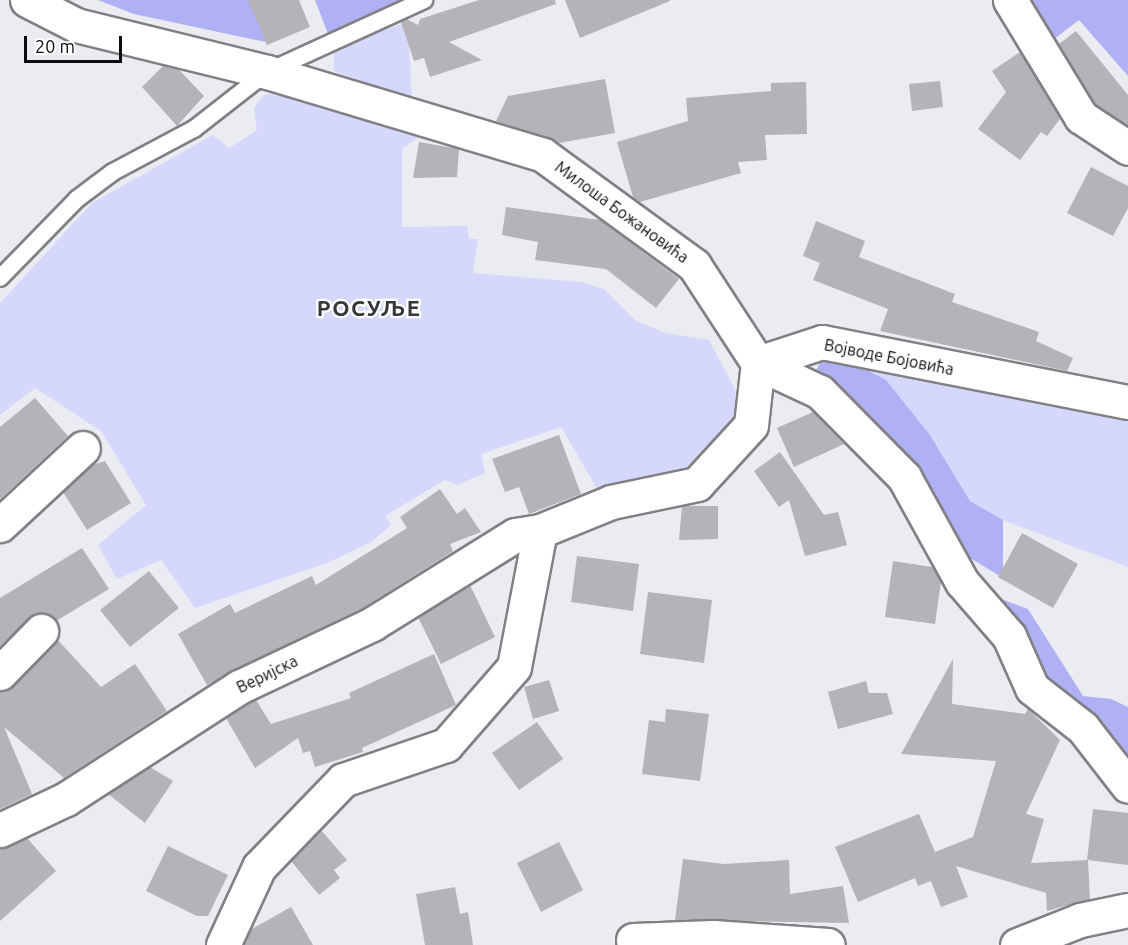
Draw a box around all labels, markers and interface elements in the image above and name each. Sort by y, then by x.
scale bar [27,24,124,62]
text: 20 m [35,36,75,56]
street label: Милоша Божановића [551,157,693,267]
district label: РОСУЉЕ [317,295,421,321]
street label: Војводе Бојовића [823,335,955,379]
street label: Веријска [233,651,301,697]

